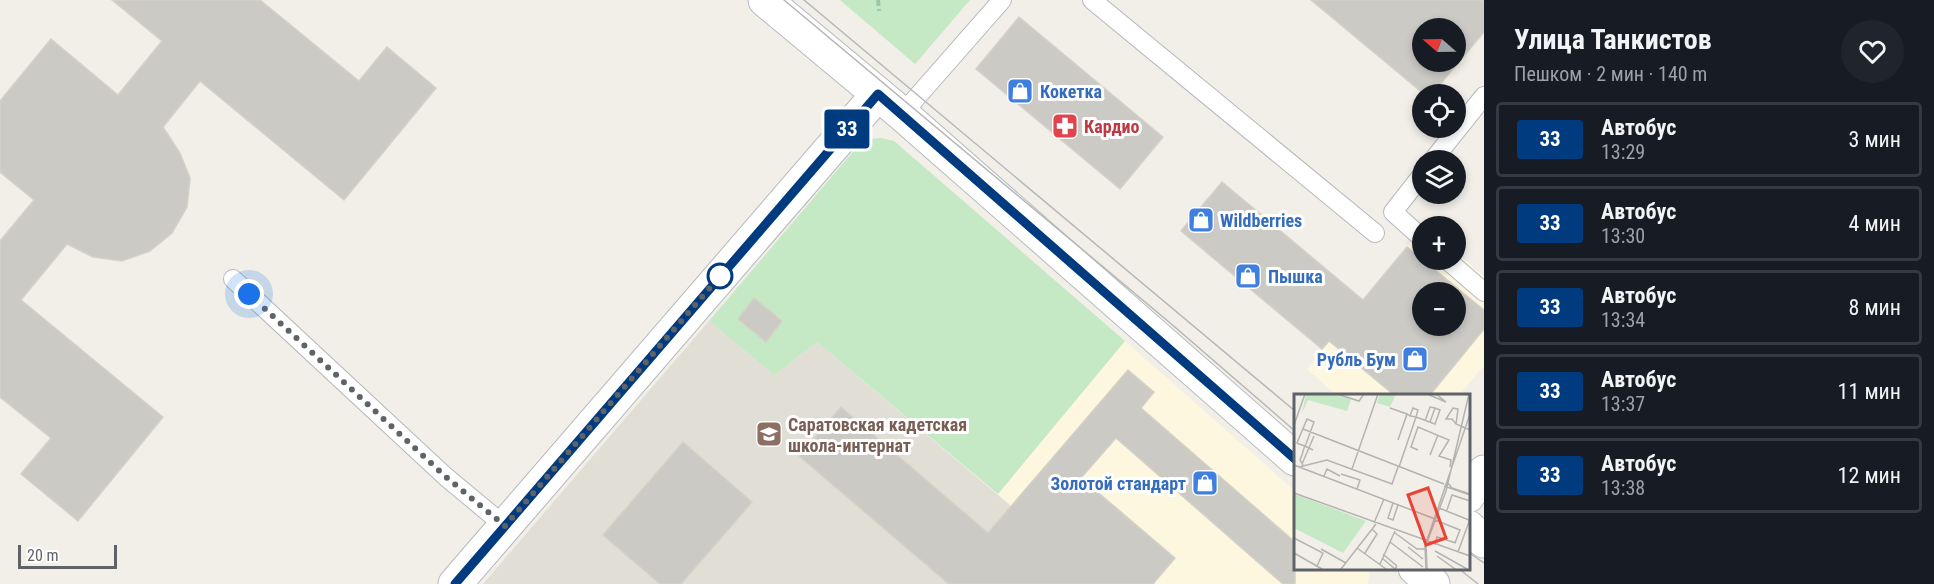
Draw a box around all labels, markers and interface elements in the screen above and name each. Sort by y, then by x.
north arrow [1412,18,1466,72]
map controls [1412,18,1466,336]
button: heart [1841,20,1904,83]
text: Улица Танкистов [1514,23,1712,56]
text: Пешком · 2 мин · 140 m [1514,62,1707,86]
shop icon: Кокетка [1005,76,1035,106]
place label: Кокетка [1040,81,1102,102]
button: locate [1412,84,1466,138]
line badge: 33 [820,110,874,148]
pharmacy icon: Кардио [1050,111,1080,141]
text: Автобус [1601,115,1676,140]
place label: Кардио [1084,116,1139,137]
text: 33 [836,117,858,141]
text: 33 [1539,127,1561,151]
text: 3 мин [1848,127,1901,152]
text: 13:29 [1601,140,1645,164]
button: layers [1412,150,1466,204]
text: Автобус [1601,199,1676,224]
shop icon: Wildberries [1186,205,1216,235]
place label: Wildberries [1220,210,1302,231]
text: 33 [1539,211,1561,235]
text: 4 мин [1848,211,1901,236]
button: + [1412,216,1466,270]
text: 13:30 [1601,224,1645,248]
shop icon: Пышка [1233,261,1263,291]
unlabelled marker [707,263,733,289]
place label: Пышка [1268,266,1323,287]
your location [234,279,264,309]
button: − [1412,282,1466,336]
text: Автобус [1601,283,1676,308]
text: 33 [1539,295,1561,319]
text: 8 мин [1848,295,1901,320]
text: 13:34 [1601,308,1645,332]
shop icon: Рубль Бум [1400,344,1430,374]
place label: Рубль Бум [1317,349,1396,370]
text: Автобус [1601,367,1676,392]
text: 33 [1539,379,1561,403]
text: 11 мин [1838,379,1901,404]
text: 13:37 [1601,392,1645,416]
inset map [1294,394,1469,569]
place label: Саратовская кадетская школа-интернат [788,414,967,456]
school or university icon: Саратовская кадетская школа-интернат [754,419,784,449]
text: Автобус [1601,451,1676,476]
text: 33 [1539,463,1561,487]
text: 12 мин [1838,463,1901,488]
shop icon: Золотой стандарт [1190,468,1220,498]
place label: Золотой стандарт [1051,473,1186,494]
text: 13:38 [1601,476,1645,500]
scale bar [18,542,117,570]
text: 20 m [27,546,59,565]

